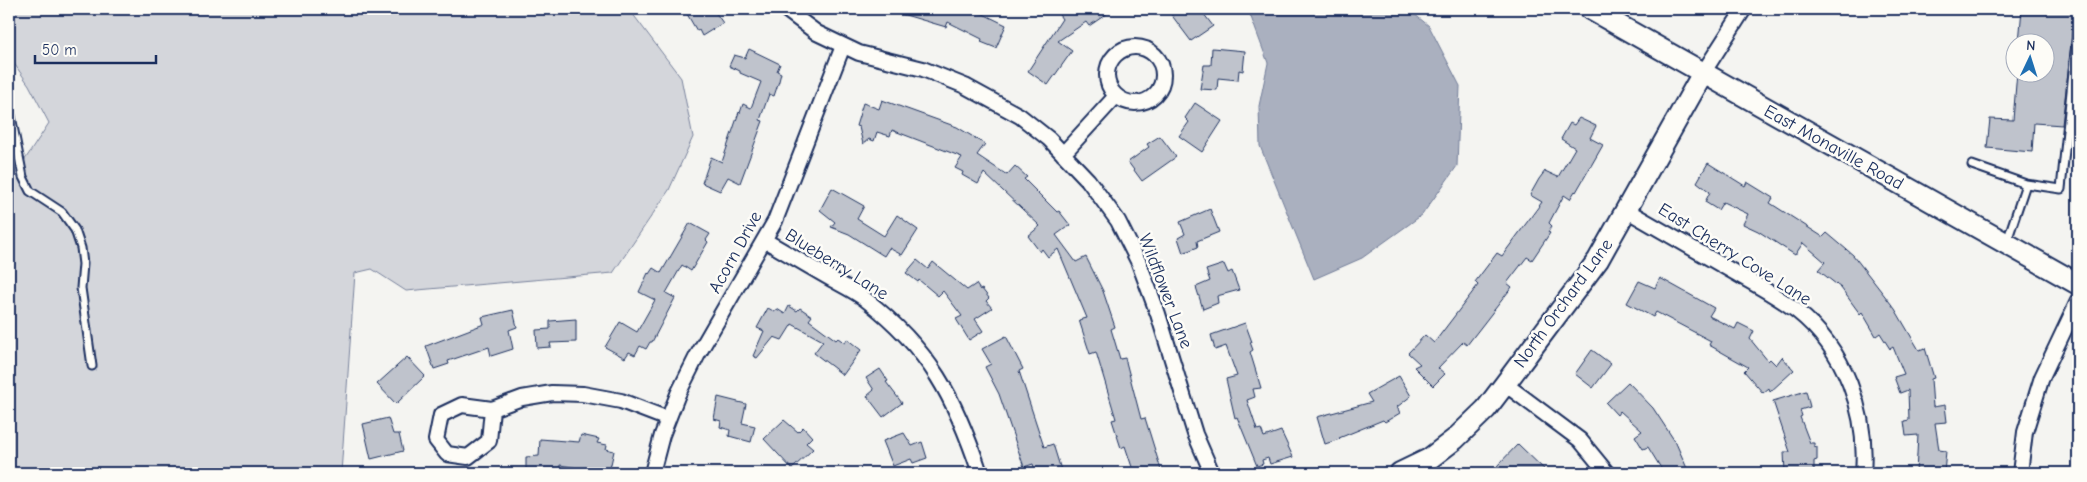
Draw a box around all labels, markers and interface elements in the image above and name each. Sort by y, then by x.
scale bar [35,32,156,64]
north arrow [2004,32,2054,82]
text: N [2026,37,2036,54]
text: 50 m [42,41,77,59]
street label: East Monaville Road [1760,100,1907,194]
street label: East Cherry Cove Lane [1654,199,1815,310]
street label: Acorn Drive [704,208,767,297]
street label: Blueberry Lane [781,224,892,304]
street label: Wildflower Lane [1134,231,1197,351]
street label: North Orchard Lane [1510,235,1617,372]

